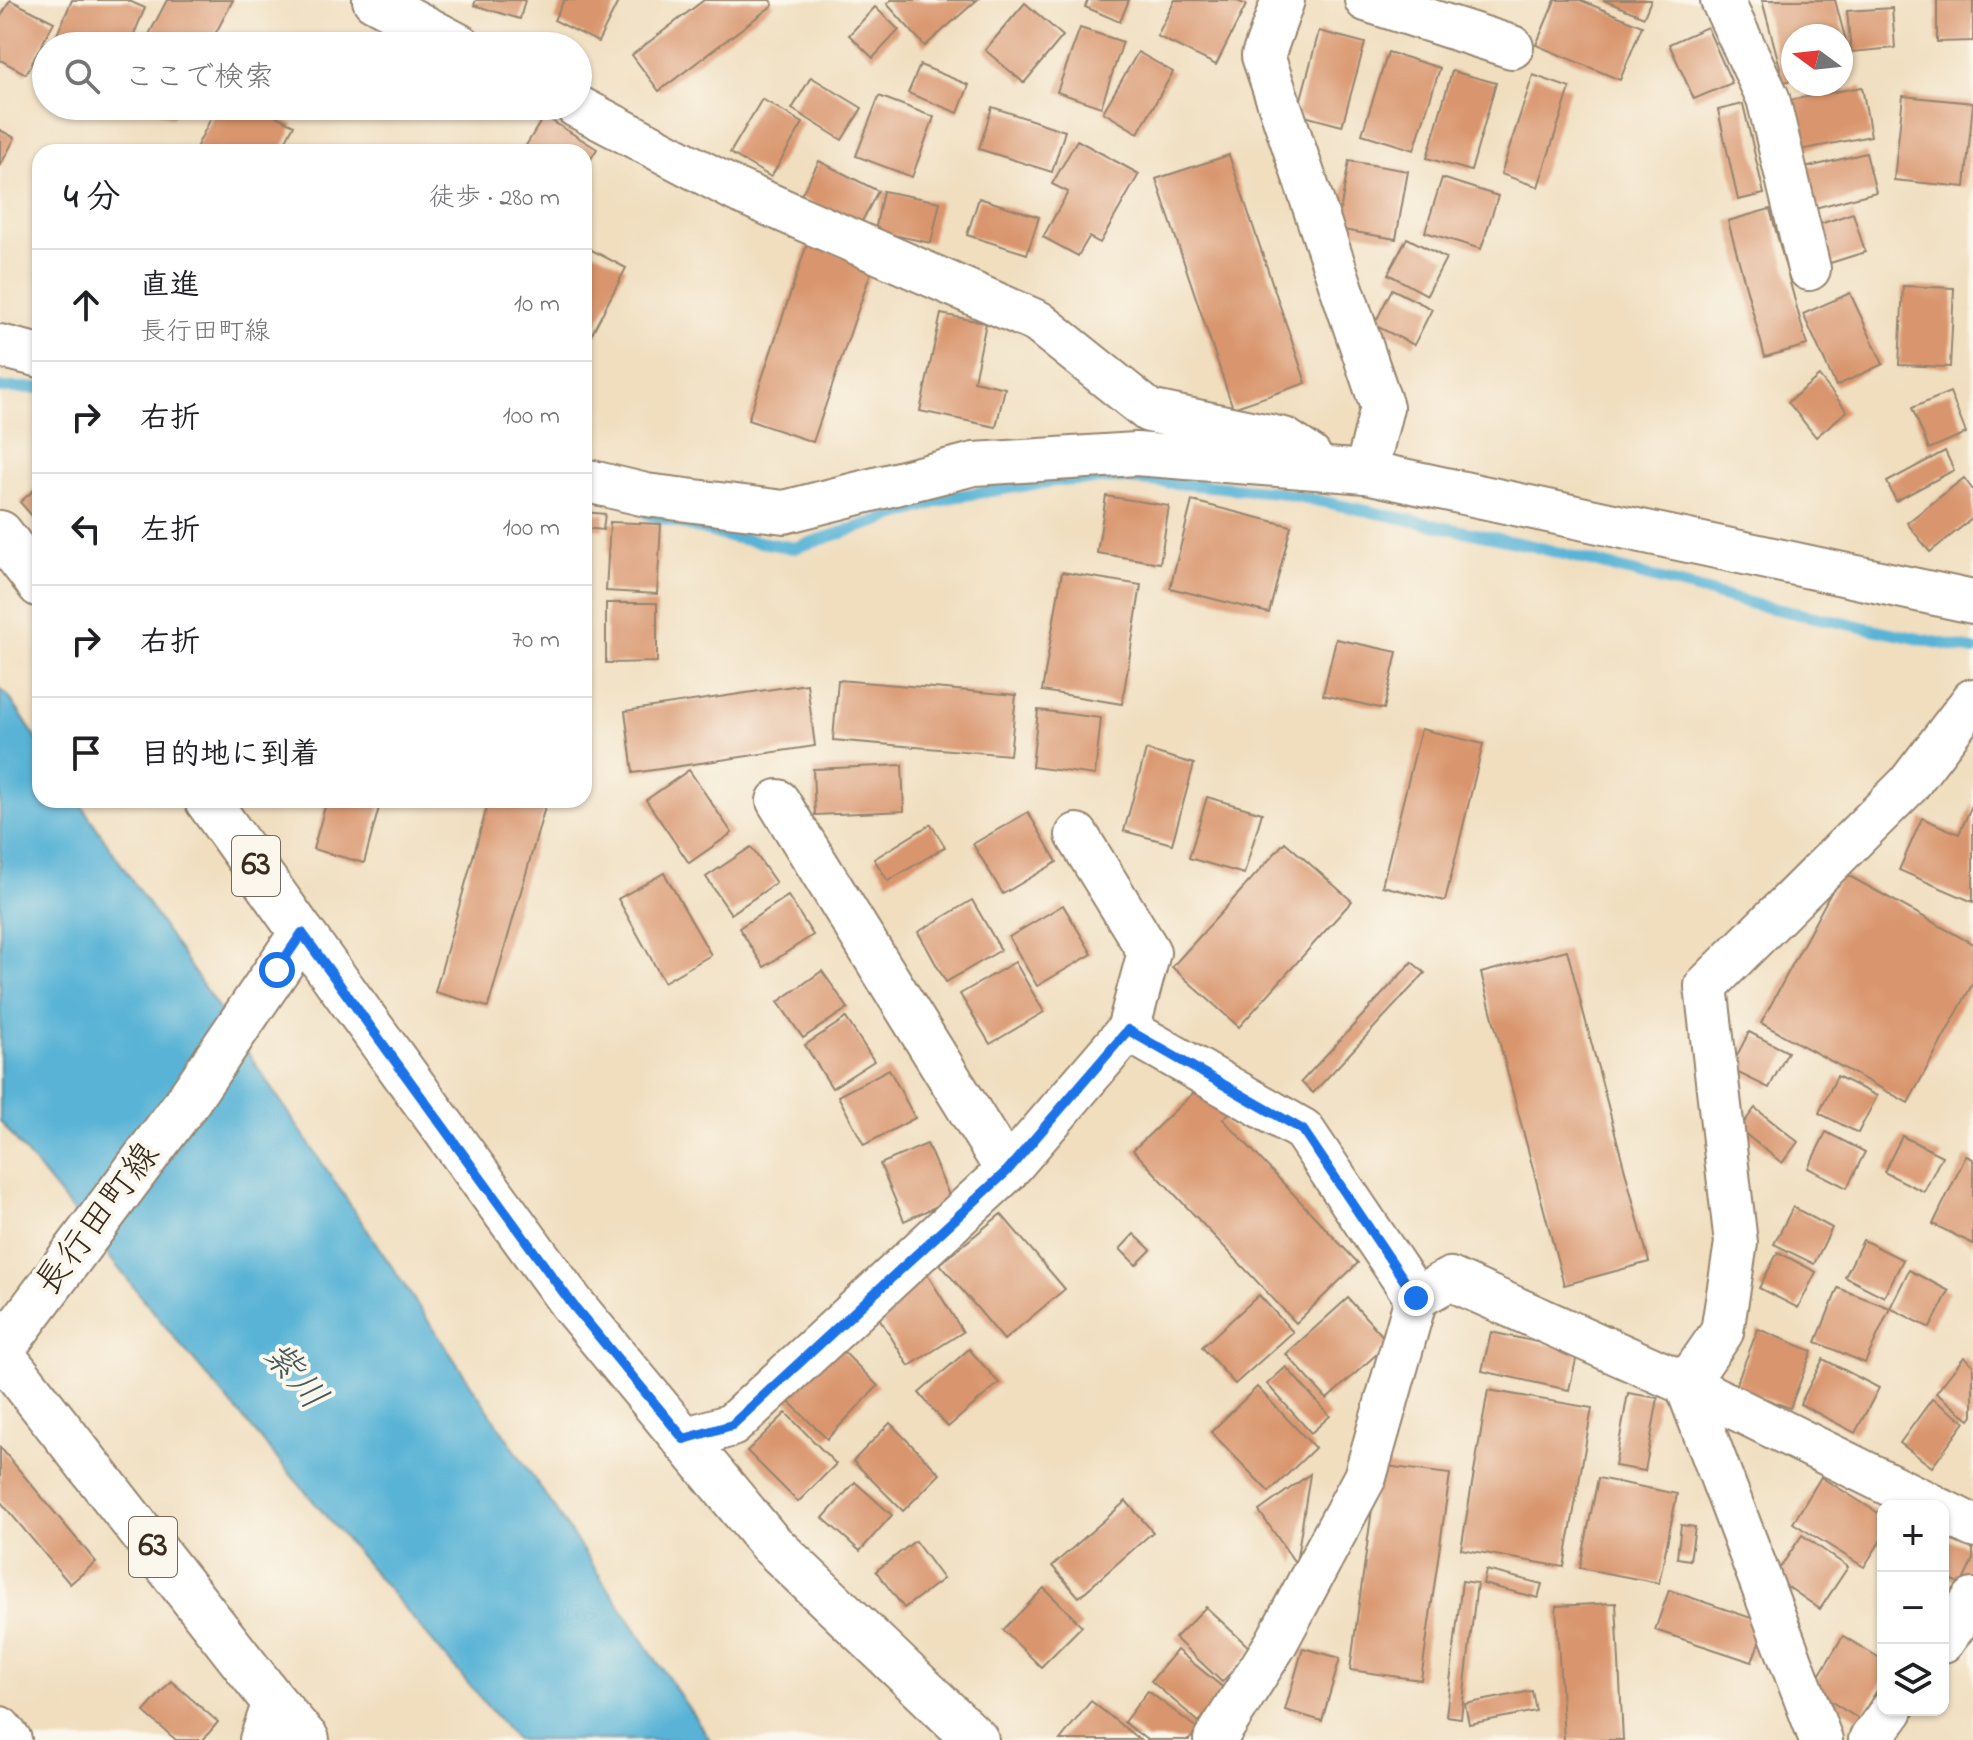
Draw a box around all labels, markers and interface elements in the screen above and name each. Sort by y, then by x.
north arrow [1781,24,1853,96]
search box [32,32,592,120]
icon: search [60,54,104,98]
text: ここで検索 [124,57,274,101]
text: 4 分 [64,174,121,224]
text: 徒歩 · 280 m [429,180,560,218]
text: 直進 [140,265,200,309]
icon: ahead [64,283,108,327]
text: 10 m [514,286,560,324]
text: 長行田町線 [140,314,270,352]
icon: right [64,395,108,439]
text: 右折 [140,398,200,442]
text: 100 m [503,398,560,436]
icon: left [64,507,108,551]
text: 左折 [140,510,200,554]
text: 100 m [503,510,560,548]
icon: right [64,619,108,663]
text: 右折 [140,622,200,666]
text: 70 m [511,622,560,660]
icon: arrive [64,731,108,775]
text: 目的地に到着 [140,734,320,778]
road number: 63 [232,836,280,896]
route start [259,952,295,988]
street label: 長行田町線 [24,1132,174,1308]
route end [1398,1280,1434,1316]
water label: 紫川 [247,1330,339,1424]
map controls [1877,1500,1949,1716]
button: + [1877,1500,1949,1572]
road number: 63 [129,1517,177,1577]
button: − [1877,1572,1949,1644]
button: layers [1877,1644,1949,1716]

